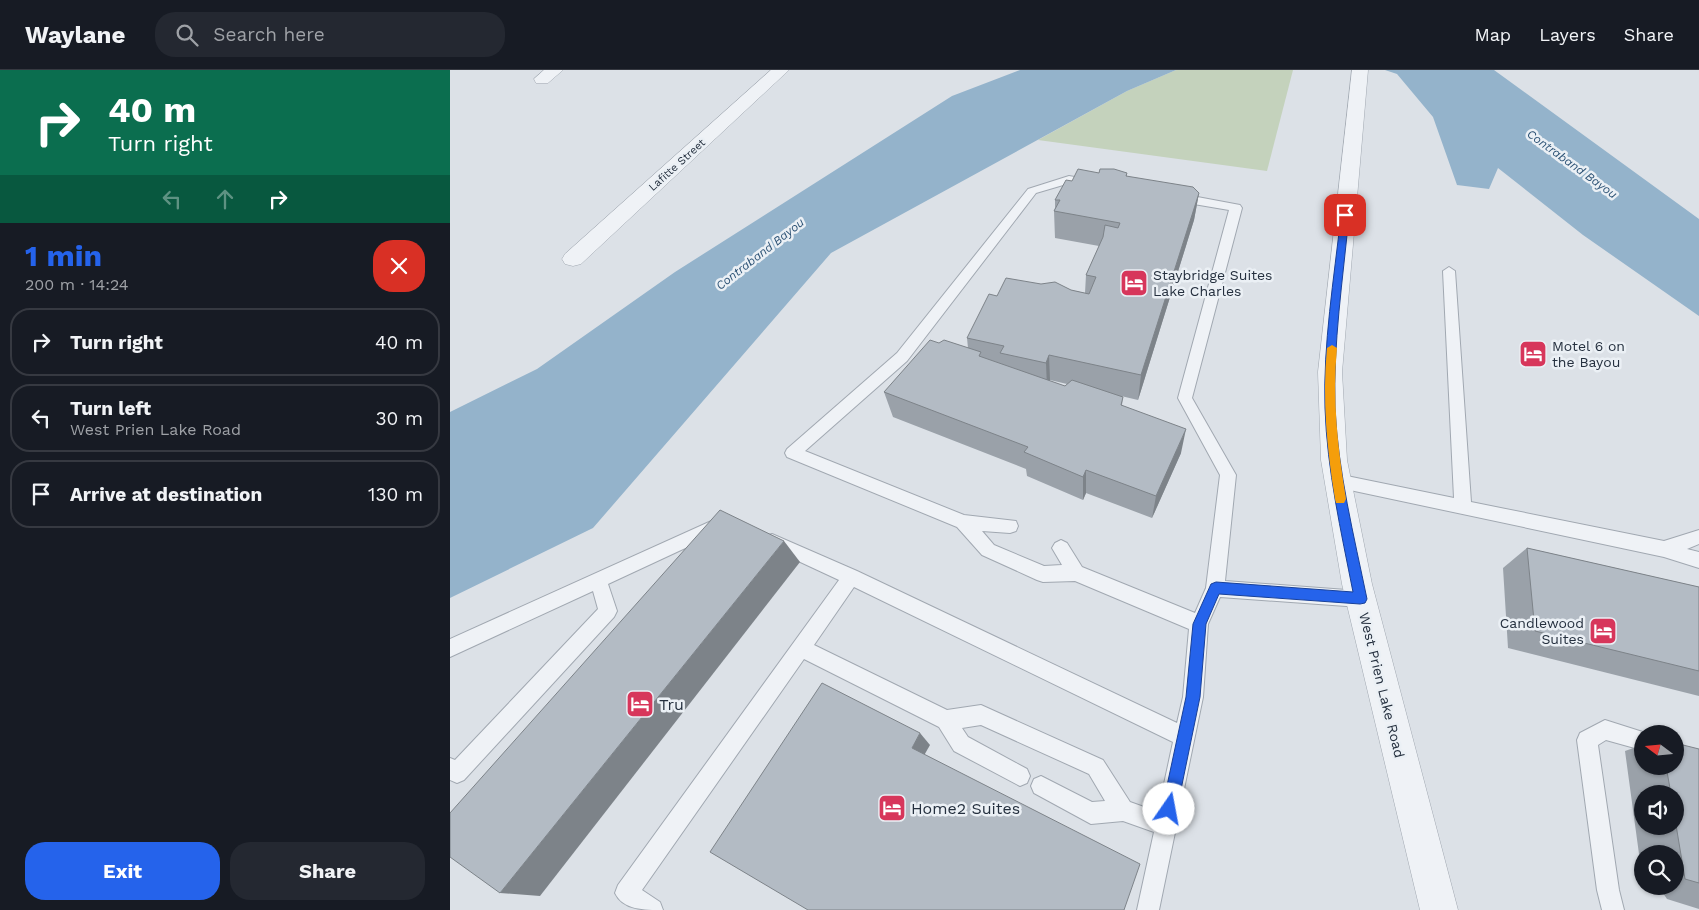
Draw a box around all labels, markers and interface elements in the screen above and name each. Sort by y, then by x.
search box [155,12,505,57]
text: Waylane [25,21,125,49]
icon: search [173,21,201,49]
text: Search here [213,23,325,46]
text: Map [1474,24,1511,45]
text: Layers [1539,24,1596,45]
text: Share [1624,24,1674,45]
text: 40 m [108,89,196,131]
icon: right [25,90,90,155]
water label: Contraband Bayou [1524,127,1620,201]
text: Turn right [108,131,213,156]
street label: Lafitte Street [646,136,708,194]
icon: left [158,185,186,213]
icon: ahead [211,185,239,213]
icon: right [264,185,292,213]
pin [1324,194,1366,236]
icon: arrive [1331,201,1359,229]
water label: Contraband Bayou [713,215,807,293]
text: 1 min [25,238,102,273]
button: close [373,240,425,292]
place label: Staybridge Suites Lake Charles [1153,267,1272,299]
hotel icon: Staybridge Suites Lake Charles [1119,268,1149,298]
text: 200 m · 14:24 [25,275,129,294]
icon: right [27,328,55,356]
text: Turn right [70,331,163,354]
text: 40 m [375,331,423,354]
place label: Motel 6 on the Bayou [1552,338,1625,370]
hotel icon: Motel 6 on the Bayou [1518,339,1548,369]
text: Turn left [70,397,151,420]
icon: left [27,404,55,432]
text: 30 m [376,407,423,430]
text: West Prien Lake Road [70,420,241,439]
icon: arrive [27,480,55,508]
text: Arrive at destination [70,483,262,506]
text: 130 m [368,483,423,506]
street label: West Prien Lake Road [1356,610,1408,760]
place label: Candlewood Suites [1500,615,1584,647]
hotel icon: Candlewood Suites [1588,616,1618,646]
hotel icon: Tru [625,689,655,719]
place label: Tru [659,695,684,714]
north arrow [1634,725,1684,775]
map controls [1634,725,1684,895]
position arrow [1142,782,1194,834]
button: sound [1634,785,1684,835]
hotel icon: Home2 Suites [877,793,907,823]
place label: Home2 Suites [911,799,1020,818]
button: Exit [25,842,220,900]
button: Share [230,842,425,900]
button: search [1634,845,1684,895]

